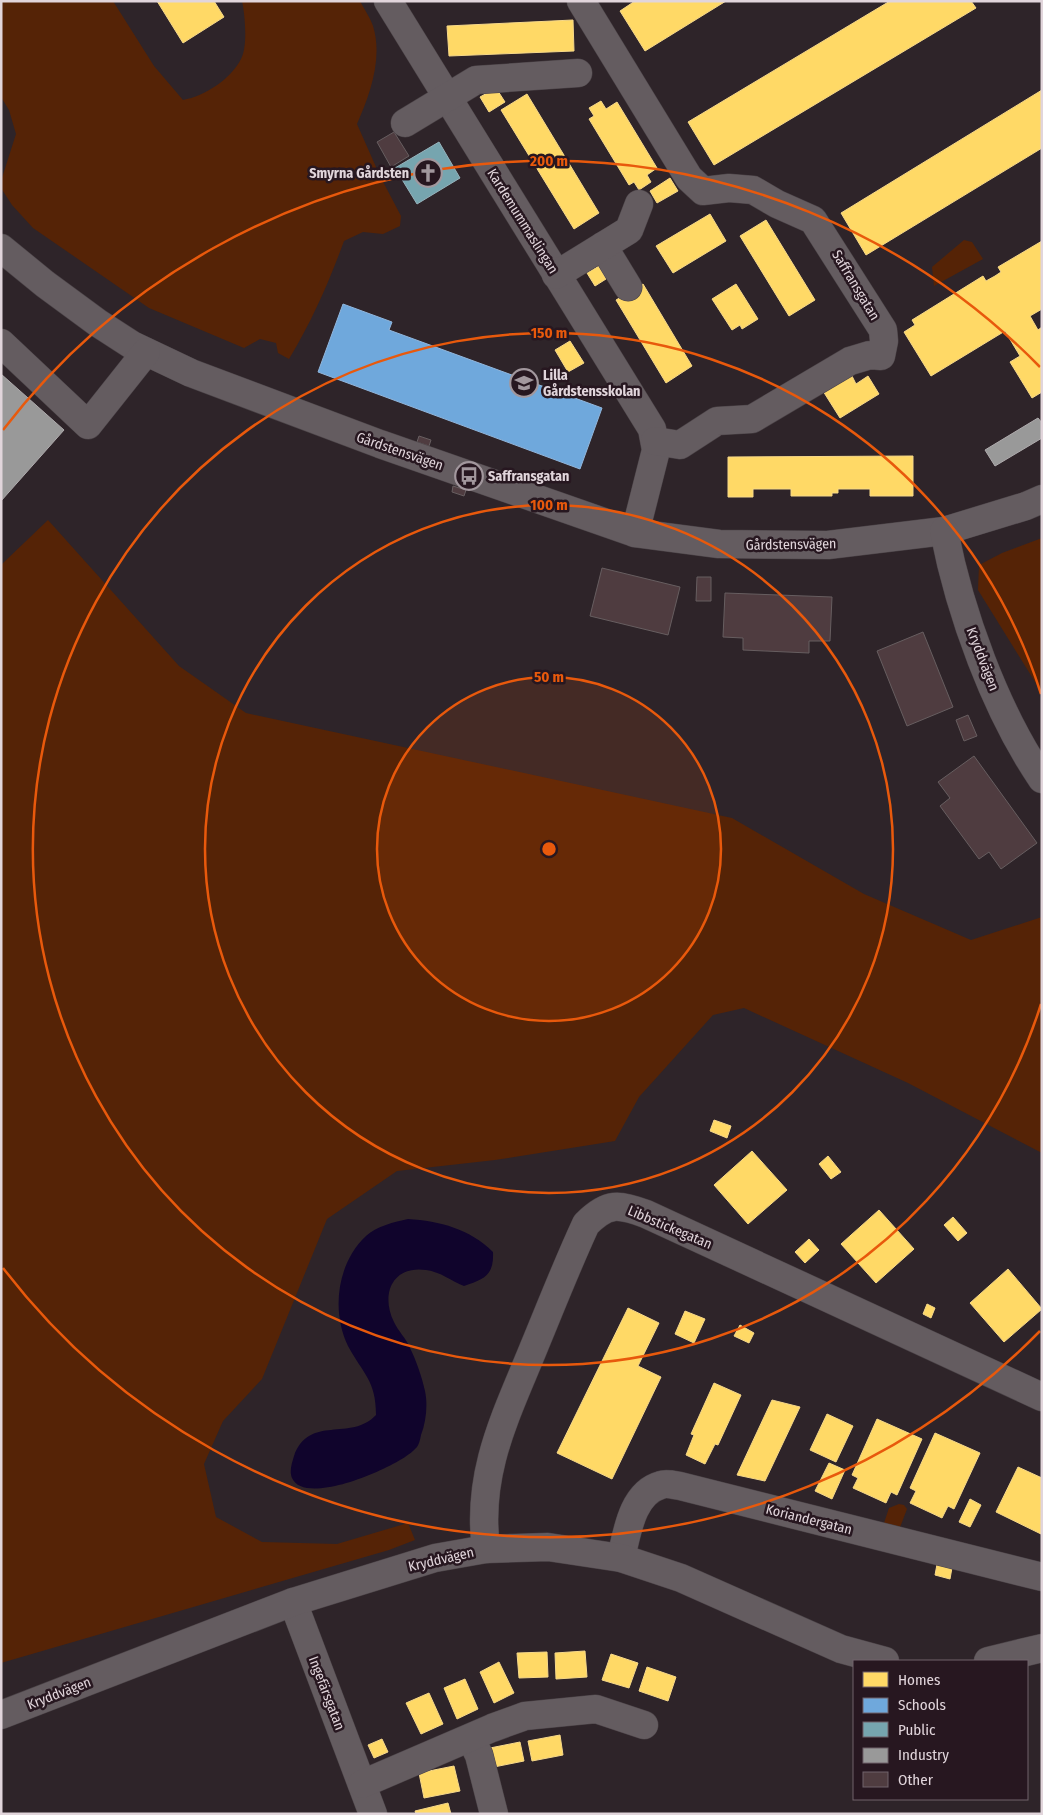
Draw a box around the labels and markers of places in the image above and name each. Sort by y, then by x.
church icon: Smyrna Gårdsten [413,158,443,188]
place label: Smyrna Gårdsten [309,165,409,182]
place label: Lilla Gårdstensskolan [543,367,640,400]
school or university icon: Lilla Gårdstensskolan [509,368,539,398]
bus stop icon: Saffransgatan [454,461,484,491]
place label: Saffransgatan [488,468,569,485]
centre of rings [540,840,558,858]

